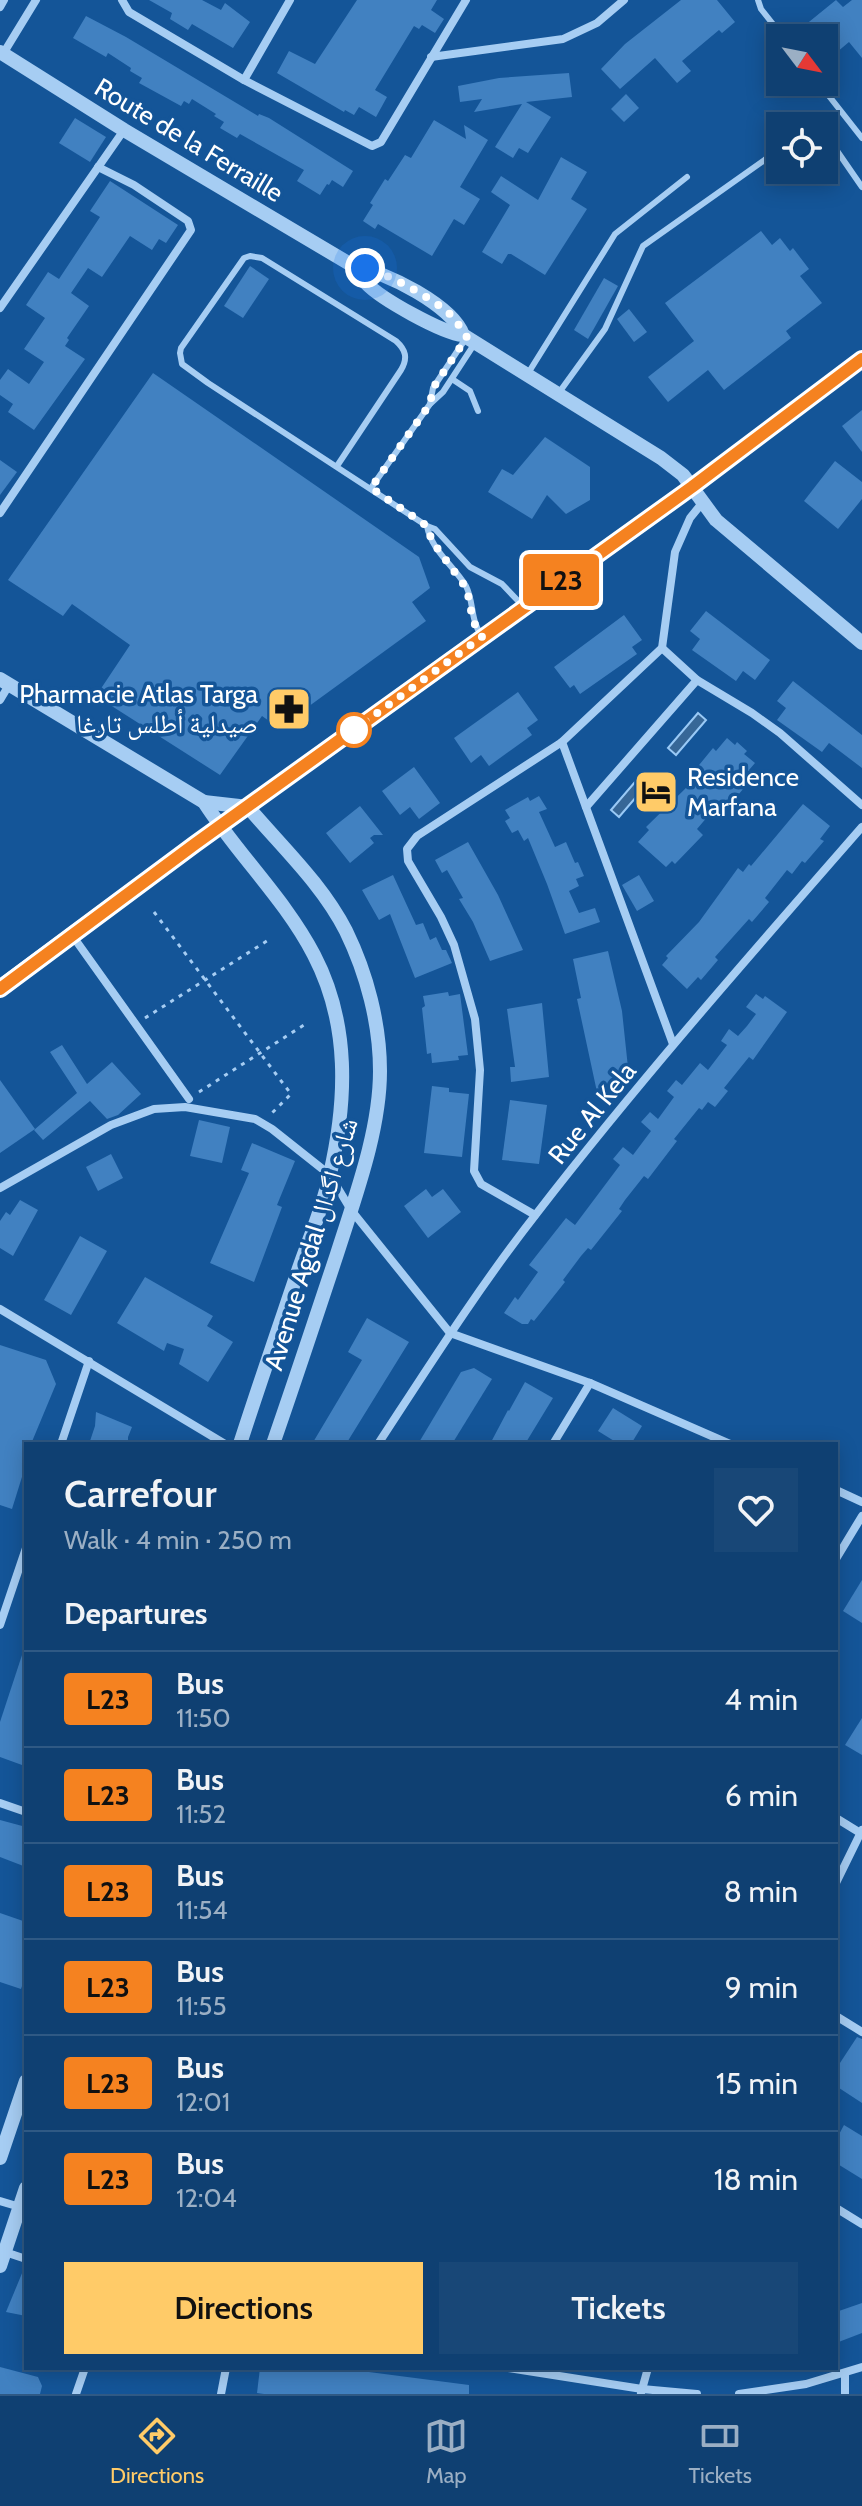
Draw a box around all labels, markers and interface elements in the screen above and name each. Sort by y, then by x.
north arrow [766,24,838,96]
map controls [766,24,838,184]
street label: Route de la Ferraille [89,71,289,209]
button: locate [766,112,838,184]
your location [345,248,385,288]
line badge: L23 [515,554,607,606]
text: L23 [539,563,583,597]
place label: Pharmacie Atlas Targa صيدلية أطلس تارغا [19,678,259,740]
pharmacy icon: Pharmacie Atlas Targa صيدلية أطلس تارغا [265,685,313,733]
unlabelled marker [337,713,371,747]
place label: Residence Marfana [687,761,799,823]
hotel icon: Residence Marfana [632,768,680,816]
street label: Rue Al Kela [541,1055,643,1170]
street label: Avenue Agdal شارع اگدال [257,1114,365,1374]
button: heart [714,1468,798,1552]
text: Carrefour [64,1470,217,1517]
text: Walk · 4 min · 250 m [64,1524,292,1556]
text: Departures [64,1595,208,1632]
text: Bus [176,1665,224,1702]
text: 4 min [724,1681,798,1718]
text: L23 [86,1682,130,1716]
text: 11:50 [176,1702,231,1734]
text: Bus [176,1761,224,1798]
text: 6 min [725,1777,798,1814]
text: L23 [86,1778,130,1812]
text: 11:52 [176,1798,226,1830]
text: Bus [176,1857,224,1894]
text: 8 min [724,1873,798,1910]
text: L23 [86,1874,130,1908]
text: 11:54 [176,1894,227,1926]
text: Bus [176,1953,224,1990]
text: 9 min [725,1969,798,2006]
text: L23 [86,1970,130,2004]
text: 11:55 [176,1990,227,2022]
text: Bus [176,2049,224,2086]
text: 15 min [716,2065,798,2102]
text: L23 [86,2066,130,2100]
text: 12:01 [176,2086,230,2118]
text: Bus [176,2145,224,2182]
text: 18 min [714,2161,798,2198]
text: L23 [86,2162,130,2196]
text: 12:04 [176,2182,237,2214]
button: Directions [64,2262,423,2354]
button: Tickets [439,2262,798,2354]
tab: Directions [110,2414,204,2489]
tab: Map [424,2414,468,2489]
tab: Tickets [689,2414,752,2489]

